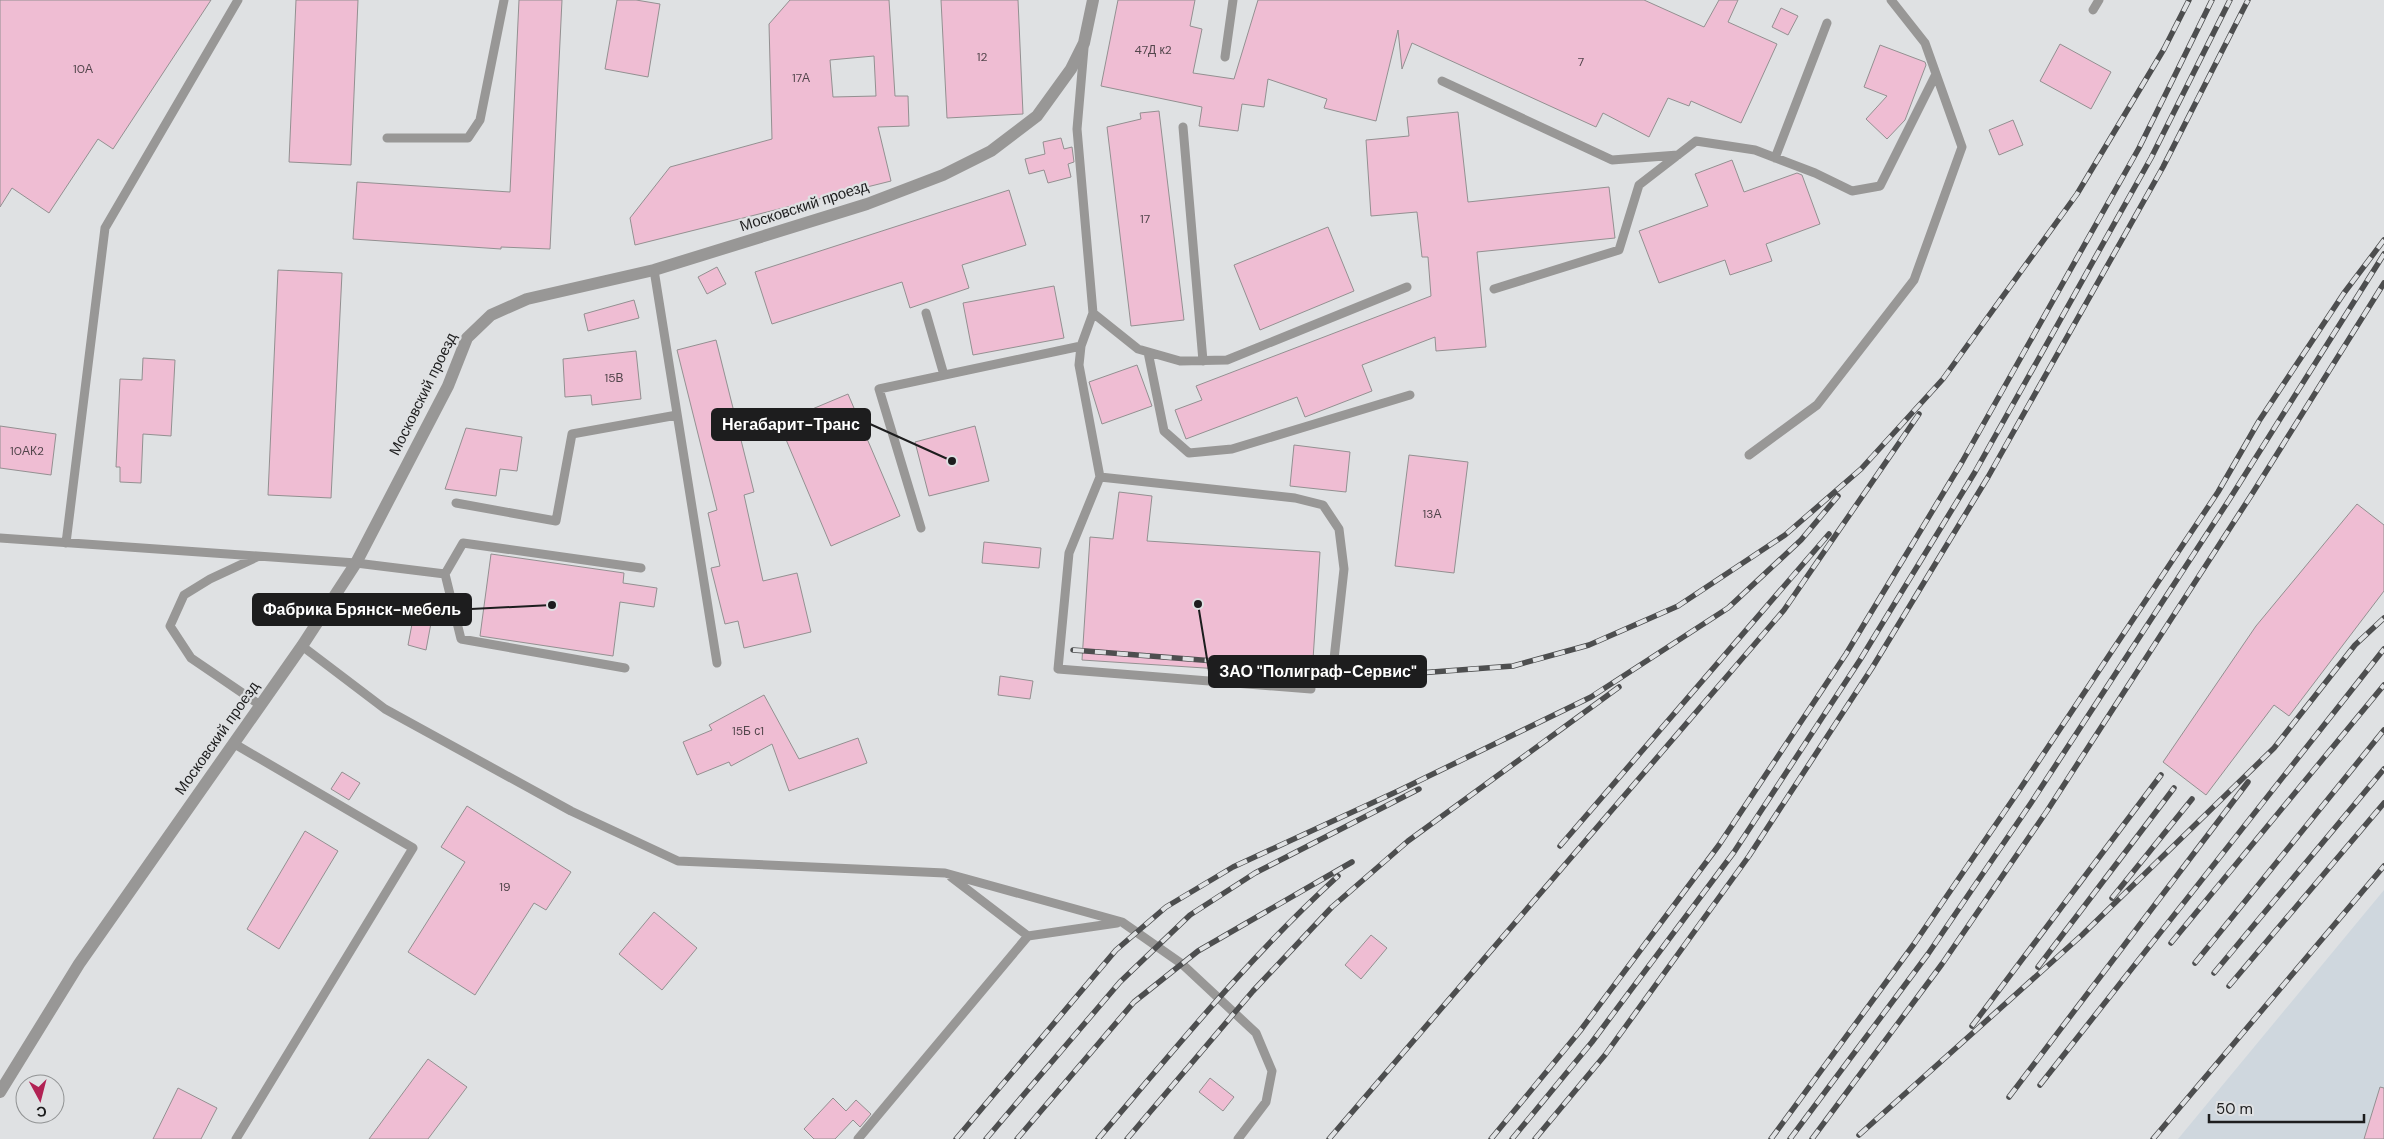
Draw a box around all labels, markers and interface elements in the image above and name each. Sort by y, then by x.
house number: 47Д к2 [1134,42,1172,58]
house number: 12 [977,49,987,65]
house number: 7 [1578,54,1584,70]
house number: 10А [73,61,93,77]
house number: 17А [792,70,810,86]
street label: Московский проезд [737,176,871,236]
house number: 17 [1140,211,1150,227]
street label: Московский проезд [385,329,462,459]
house number: 15В [604,370,624,386]
callout: Негабарит-Транс [712,409,870,440]
text: Негабарит-Транс [722,414,860,435]
house number: 10АК2 [10,443,44,459]
house number: 13А [1423,506,1441,522]
callout: Фабрика Брянск-мебель [253,594,471,625]
text: Фабрика Брянск-мебель [263,599,461,620]
callout: ЗАО "Полиграф-Сервис" [1209,656,1426,687]
text: ЗАО "Полиграф-Сервис" [1219,661,1417,682]
street label: Московский проезд [170,677,264,799]
house number: 15Б с1 [732,723,764,739]
house number: 19 [499,879,511,895]
north arrow [15,1074,65,1124]
scale bar [2209,1092,2364,1124]
text: 50 m [2216,1099,2253,1119]
text: С [35,1102,48,1121]

